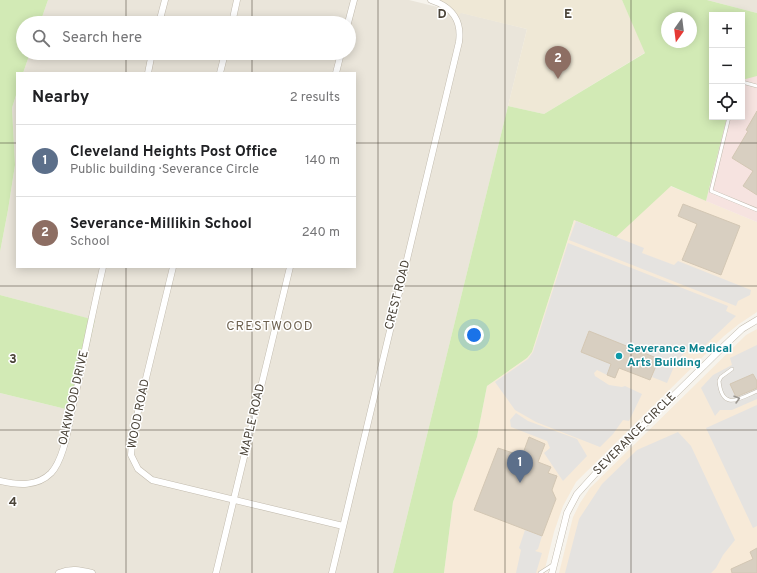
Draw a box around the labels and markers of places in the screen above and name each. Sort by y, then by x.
pin: 2 [545,46,571,79]
place label: Severance Medical Arts Building [627,341,732,371]
marker: Severance Medical Arts Building [614,351,624,361]
pin: 1 [507,450,533,483]

